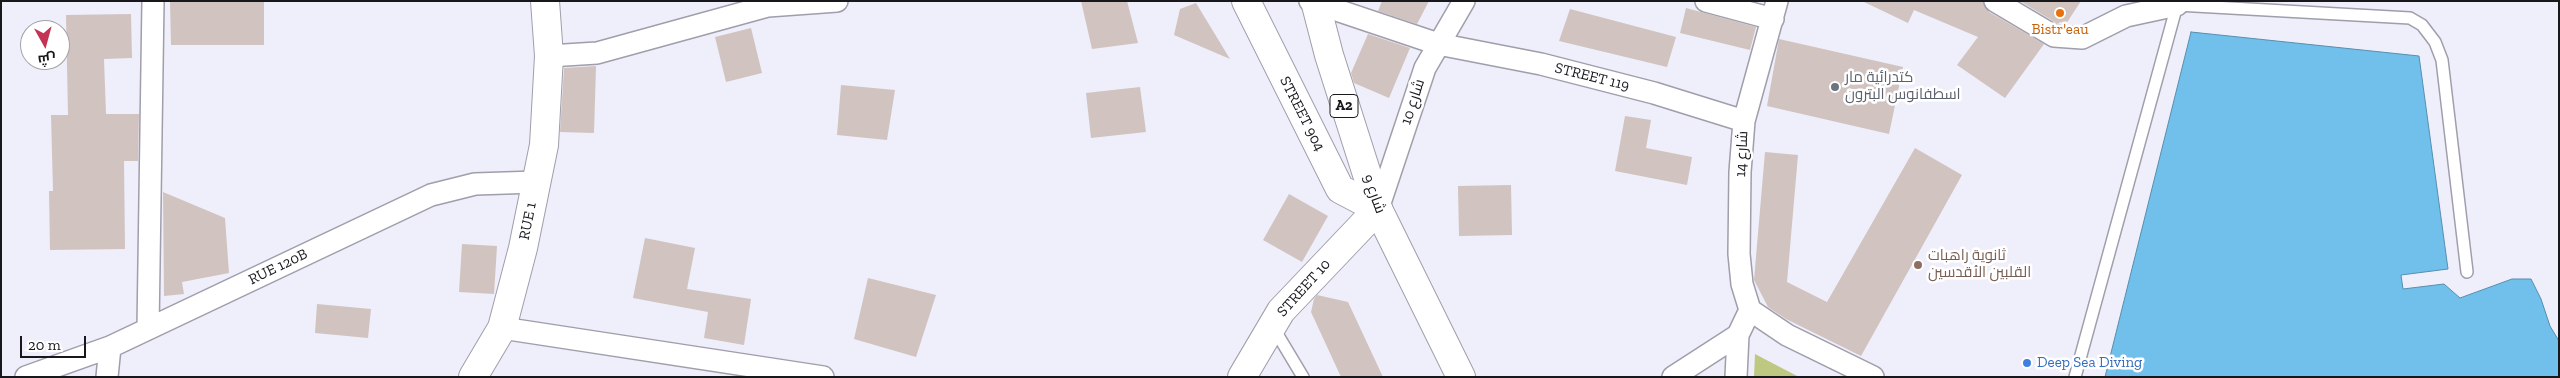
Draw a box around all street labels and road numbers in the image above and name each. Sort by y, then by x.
street label: STREET 119 [1553,59,1631,95]
street label: STREET 904 [1275,74,1329,154]
street label: شارع 10 [1397,77,1429,127]
road number: A2 [1330,94,1358,118]
street label: شارع 14 [1732,130,1752,178]
street label: شارع 9 [1359,172,1389,216]
street label: RUE 1 [516,201,540,241]
street label: RUE 120B [246,245,310,289]
street label: STREET 10 [1273,255,1335,321]

